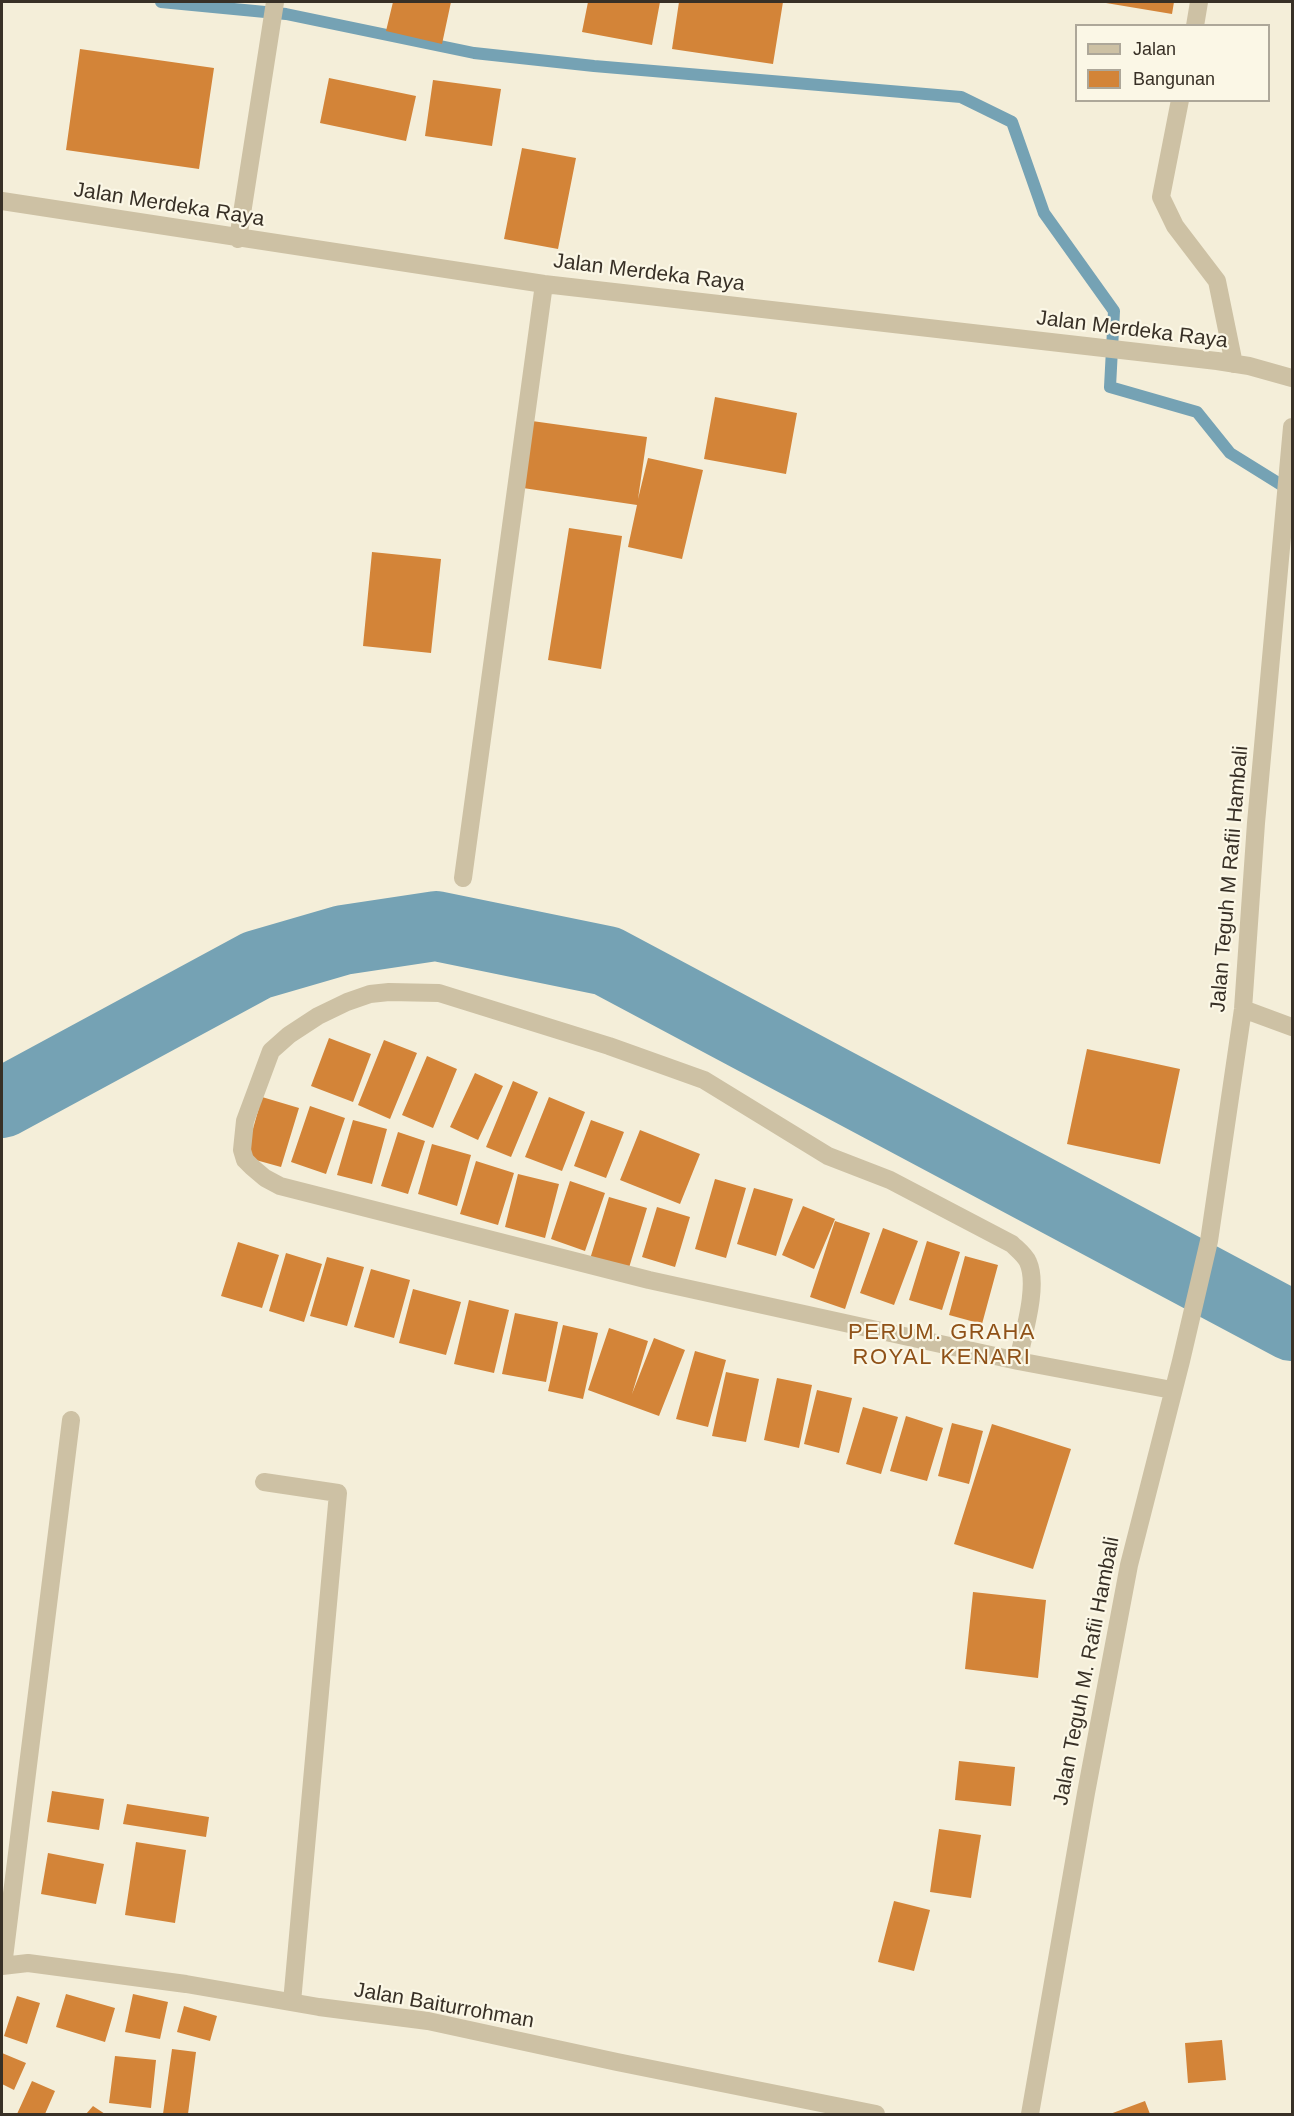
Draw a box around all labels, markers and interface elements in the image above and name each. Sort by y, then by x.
legend [1075,24,1270,102]
text: Jalan [1133,39,1176,59]
text: Bangunan [1133,69,1215,89]
street label: Jalan Merdeka Raya [72,177,266,233]
street label: Jalan Merdeka Raya [552,249,746,297]
street label: Jalan Merdeka Raya [1035,306,1229,354]
street label: Jalan Teguh M Rafii Hambali [1206,745,1254,1013]
district label: PERUM. GRAHA ROYAL KENARI [848,1320,1036,1372]
street label: Jalan Teguh M. Rafii Hambali [1049,1535,1125,1807]
street label: Jalan Baiturrohman [352,1978,536,2034]

